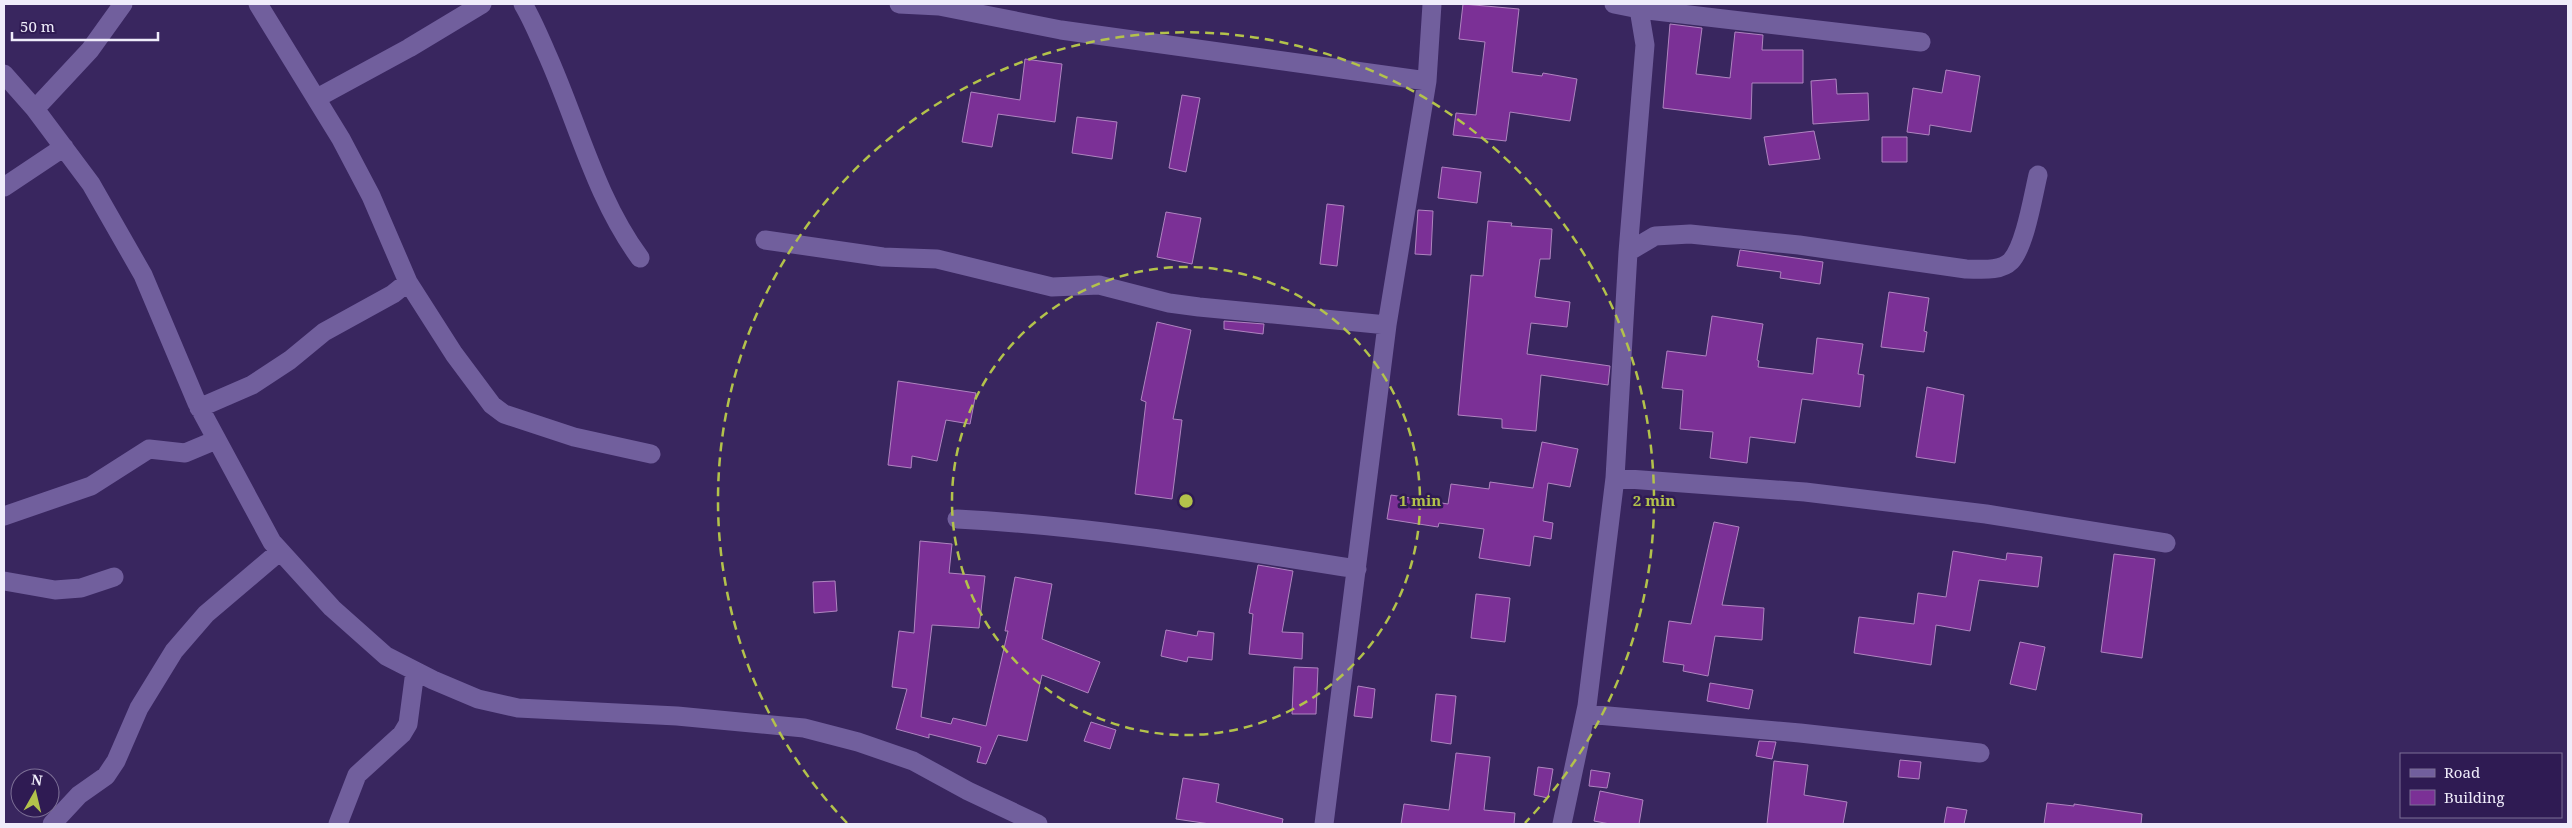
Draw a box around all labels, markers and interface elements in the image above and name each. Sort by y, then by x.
scale bar [12,10,159,42]
text: 50 m [20,16,55,36]
text: 1 min [1399,490,1441,510]
text: 2 min [1633,490,1675,510]
centre of rings [1177,492,1195,510]
legend [2400,753,2562,818]
text: Road [2444,762,2480,782]
north arrow [10,768,60,818]
text: N [30,769,44,790]
text: Building [2444,787,2505,807]

